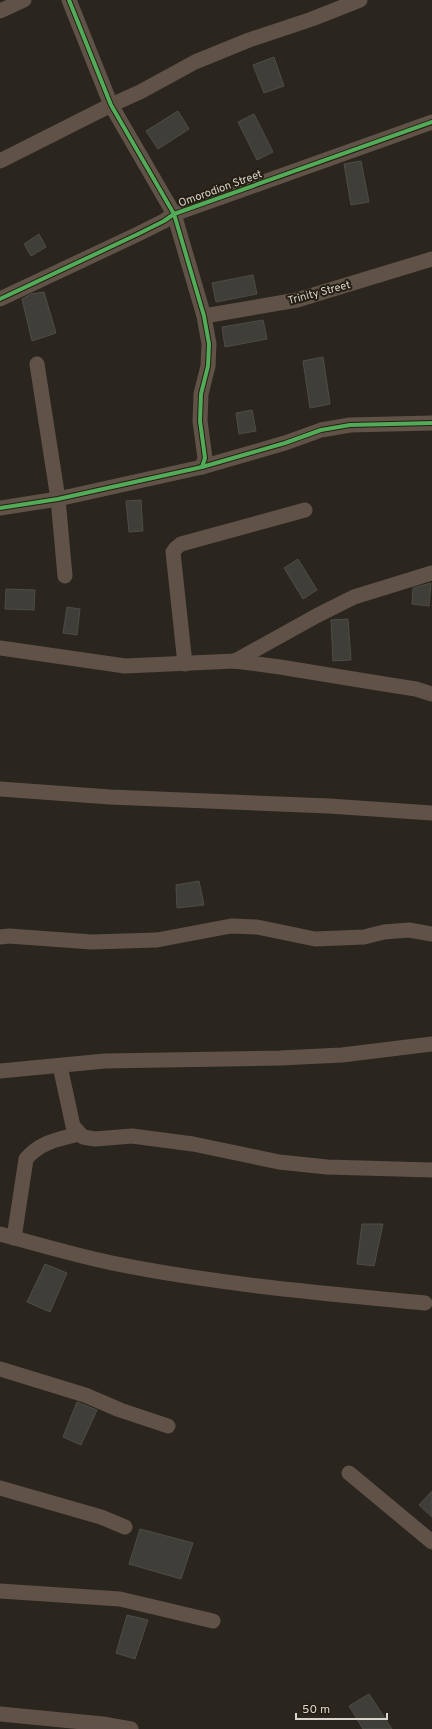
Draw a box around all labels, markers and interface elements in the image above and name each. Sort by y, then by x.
street label: Omorodion Street [177,167,264,211]
street label: Trinity Street [286,278,352,308]
scale bar [296,1695,387,1721]
text: 50 m [302,1702,330,1718]

